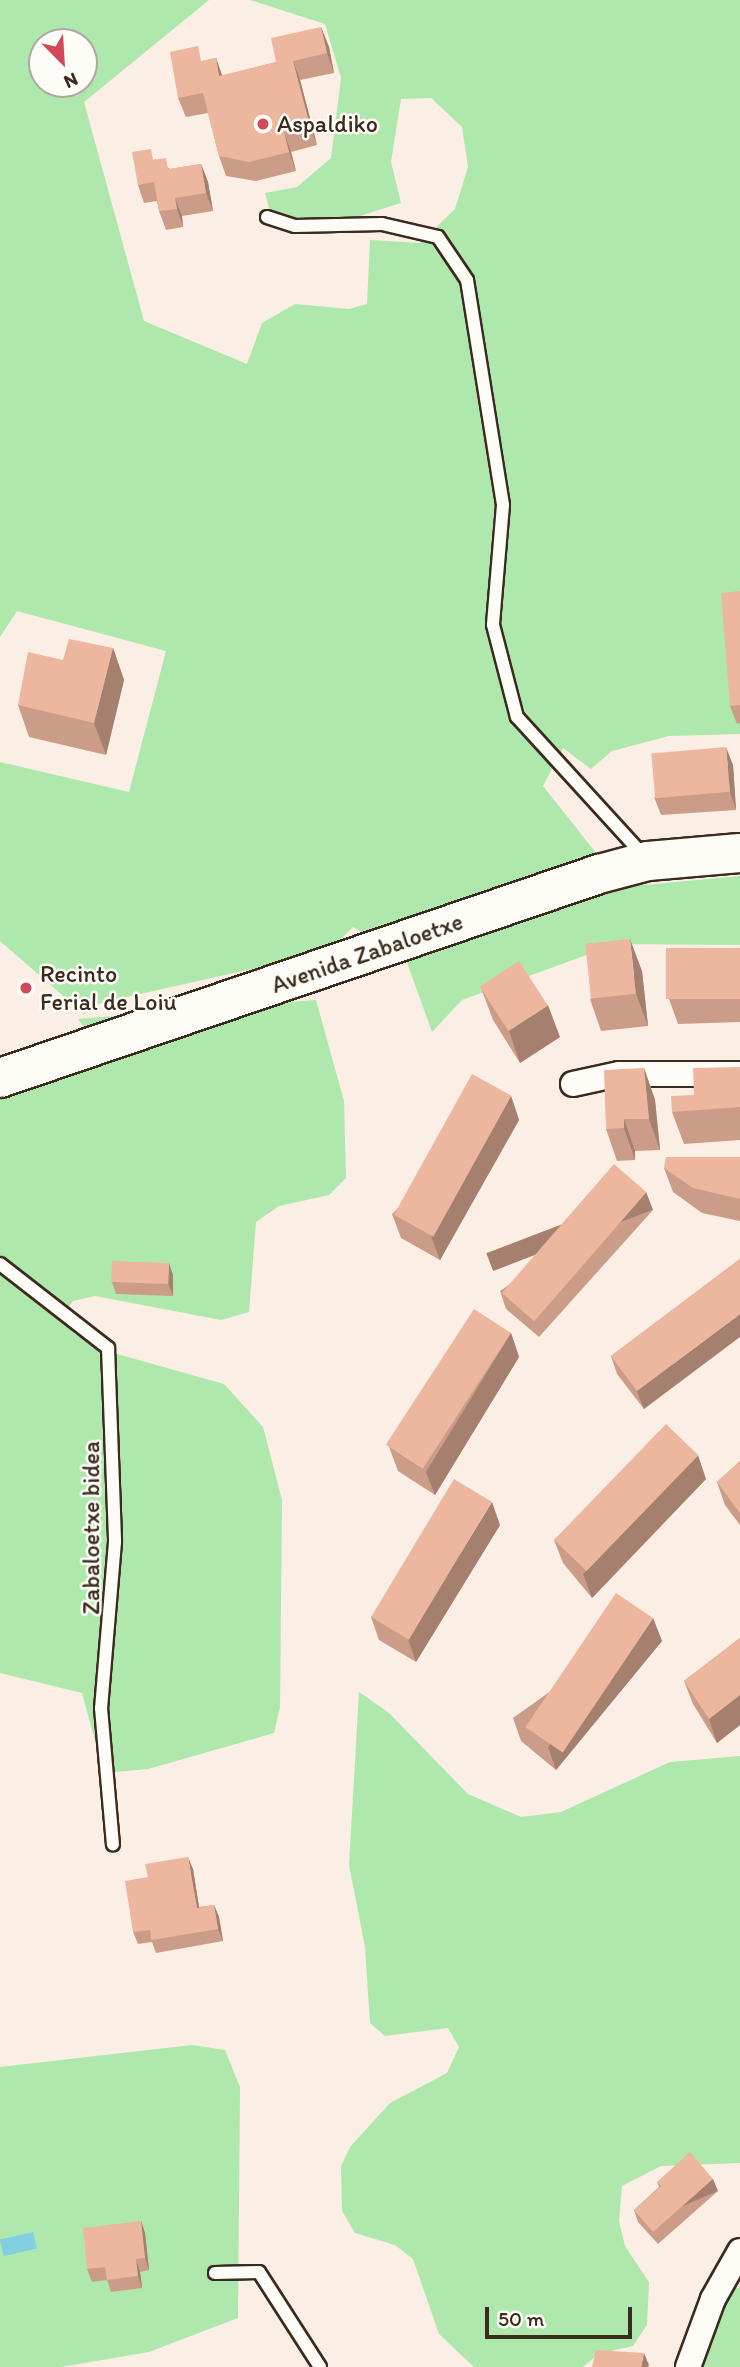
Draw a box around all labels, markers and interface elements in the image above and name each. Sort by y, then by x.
north arrow [28,28,98,98]
text: N [60,68,81,94]
place label: Aspaldiko [277,110,378,138]
marker: Aspaldiko [255,116,271,132]
street label: Avenida Zabaloetxe [267,907,467,999]
place label: Recinto Ferial de Loiu [40,960,177,1016]
marker: Recinto Ferial de Loiu [18,980,34,996]
street label: Zabaloetxe bidea [77,1441,105,1615]
scale bar [488,2294,635,2338]
text: 50 m [498,2306,544,2331]

